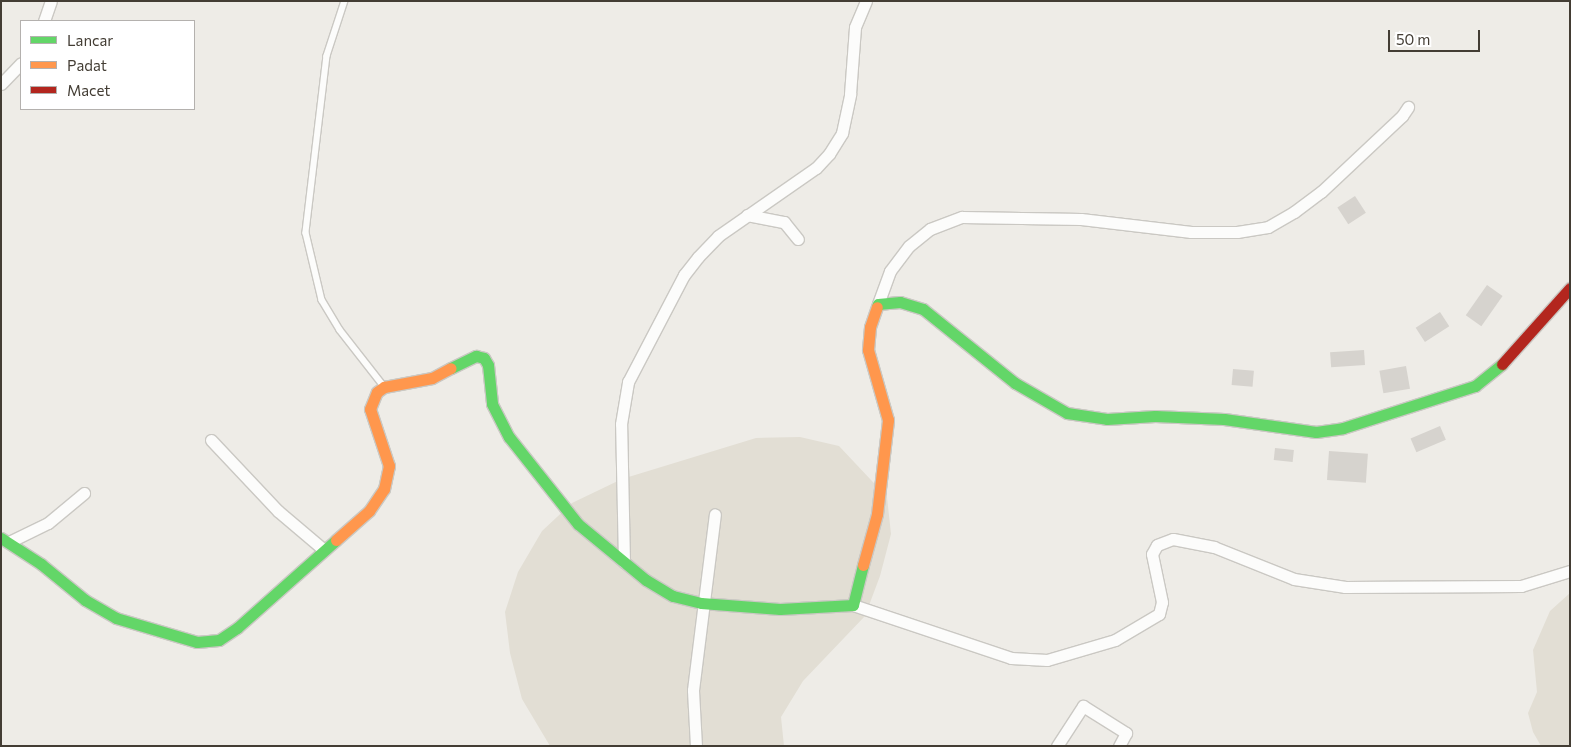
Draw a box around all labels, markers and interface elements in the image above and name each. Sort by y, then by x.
legend [20,20,195,110]
scale bar [1391,20,1484,52]
text: 50 m [1396,30,1430,48]
text: Lancar [67,31,113,49]
text: Padat [67,56,107,74]
text: Macet [67,81,110,99]

